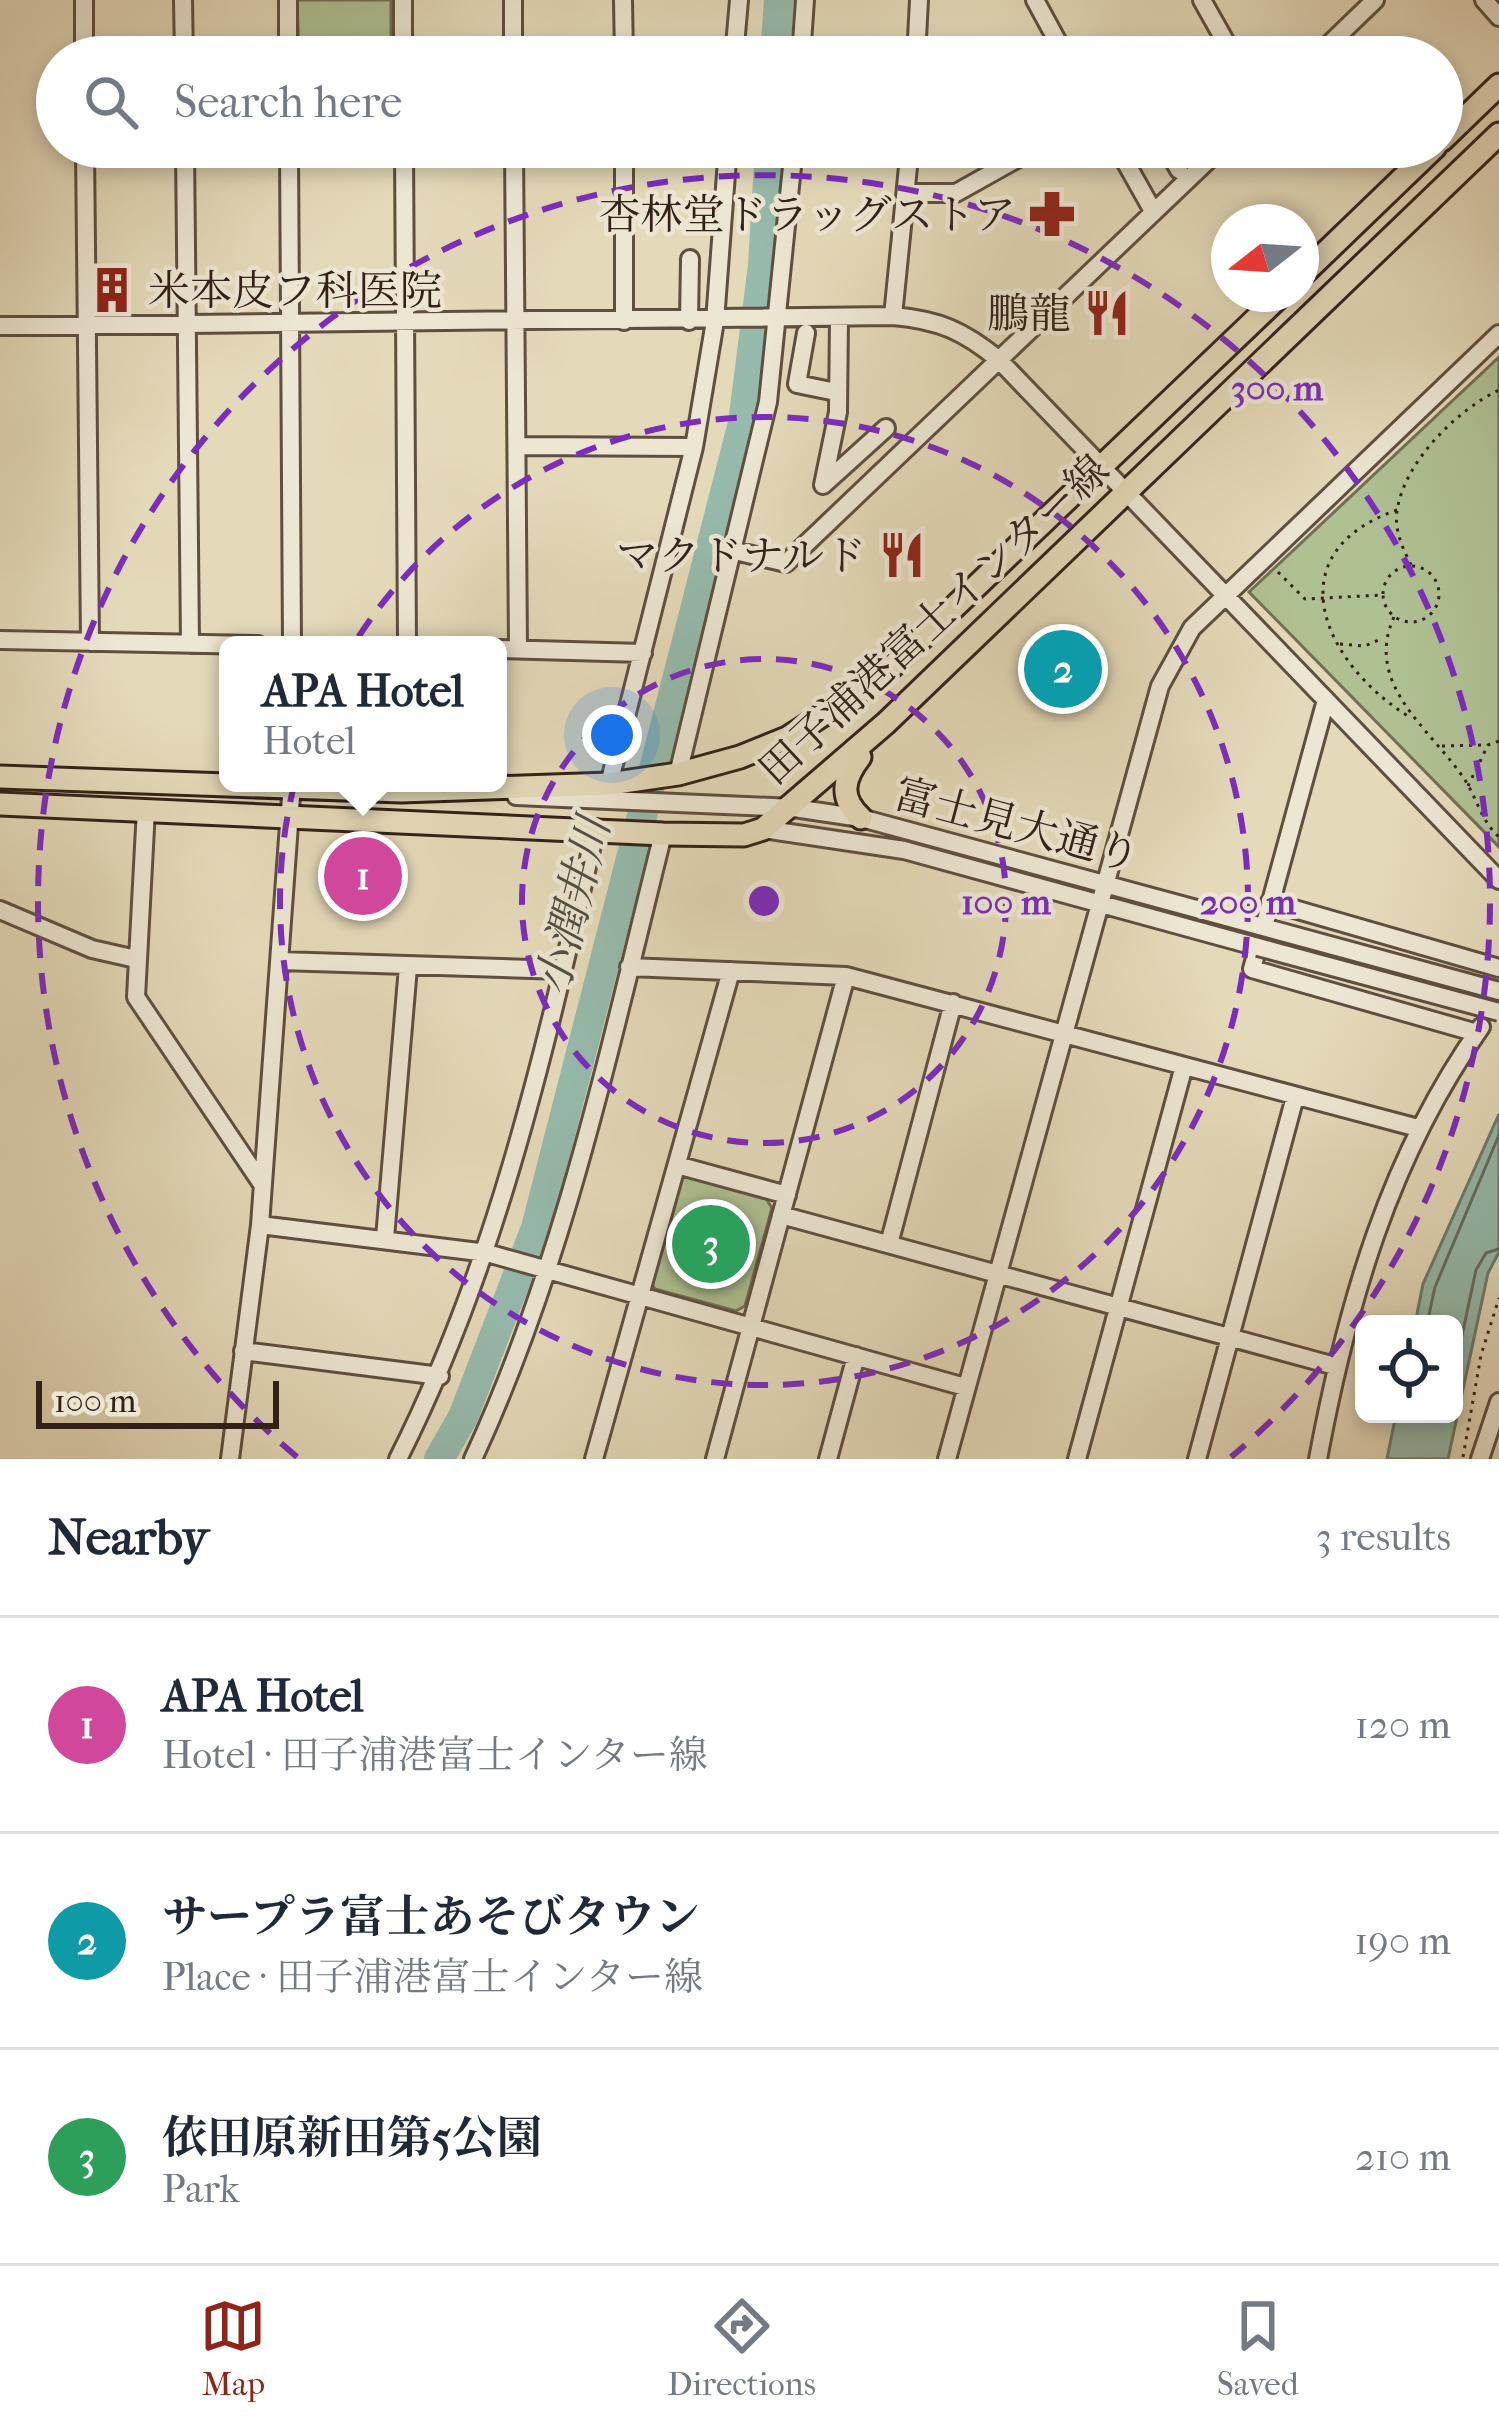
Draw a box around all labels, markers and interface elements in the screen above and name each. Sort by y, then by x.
search box [36,36,1463,168]
icon: search [78,69,144,135]
text: Search here [174,76,402,129]
pharmacy icon: 杏林堂ドラッグストア [1027,189,1077,239]
place label: 杏林堂ドラッグストア [599,191,1016,240]
north arrow [1211,204,1319,312]
building icon: 米本皮フ科医院 [87,265,137,315]
place label: 米本皮フ科医院 [148,267,442,316]
restaurant icon: 鵬龍 [1082,288,1132,338]
place label: 鵬龍 [987,290,1071,339]
text: 300 m [1231,367,1324,409]
street label: 田子浦港富士インター線 [749,445,1119,795]
restaurant icon: マクドナルド [877,530,927,580]
place label: マクドナルド [616,532,866,581]
pin: 2 [1024,624,1102,714]
popup [219,636,507,792]
text: APA Hotel [262,665,464,718]
your location [582,705,642,765]
text: Hotel [262,718,356,764]
street label: 富士見大通り [889,769,1145,882]
water label: 小潤井川 [526,808,622,1000]
pin: 1 [324,831,402,921]
centre of rings [743,880,785,922]
text: 100 m [961,881,1052,923]
text: 200 m [1200,881,1297,923]
pin: 3 [672,1199,750,1289]
map controls [1355,1315,1463,1423]
button: locate [1355,1315,1463,1423]
scale bar [36,1375,279,1428]
text: 100 m [54,1382,137,1421]
text: Nearby [48,1507,209,1567]
text: 3 results [1316,1514,1451,1560]
text: APA Hotel [162,1670,364,1723]
text: 1 [80,1702,94,1748]
text: 120 m [1355,1702,1451,1748]
text: Hotel · 田子浦港富士インター線 [162,1732,708,1778]
text: サープラ富士あそびタウン [162,1891,700,1944]
text: 2 [77,1918,97,1964]
text: 190 m [1354,1918,1451,1964]
text: Place · 田子浦港富士インター線 [162,1954,703,2000]
text: 依田原新田第5公園 [162,2112,541,2165]
text: 3 [79,2134,95,2180]
text: 210 m [1355,2134,1451,2180]
text: Park [162,2166,240,2212]
tab: Map [200,2293,266,2404]
tab: Directions [667,2293,816,2404]
tab: Saved [1217,2293,1299,2404]

